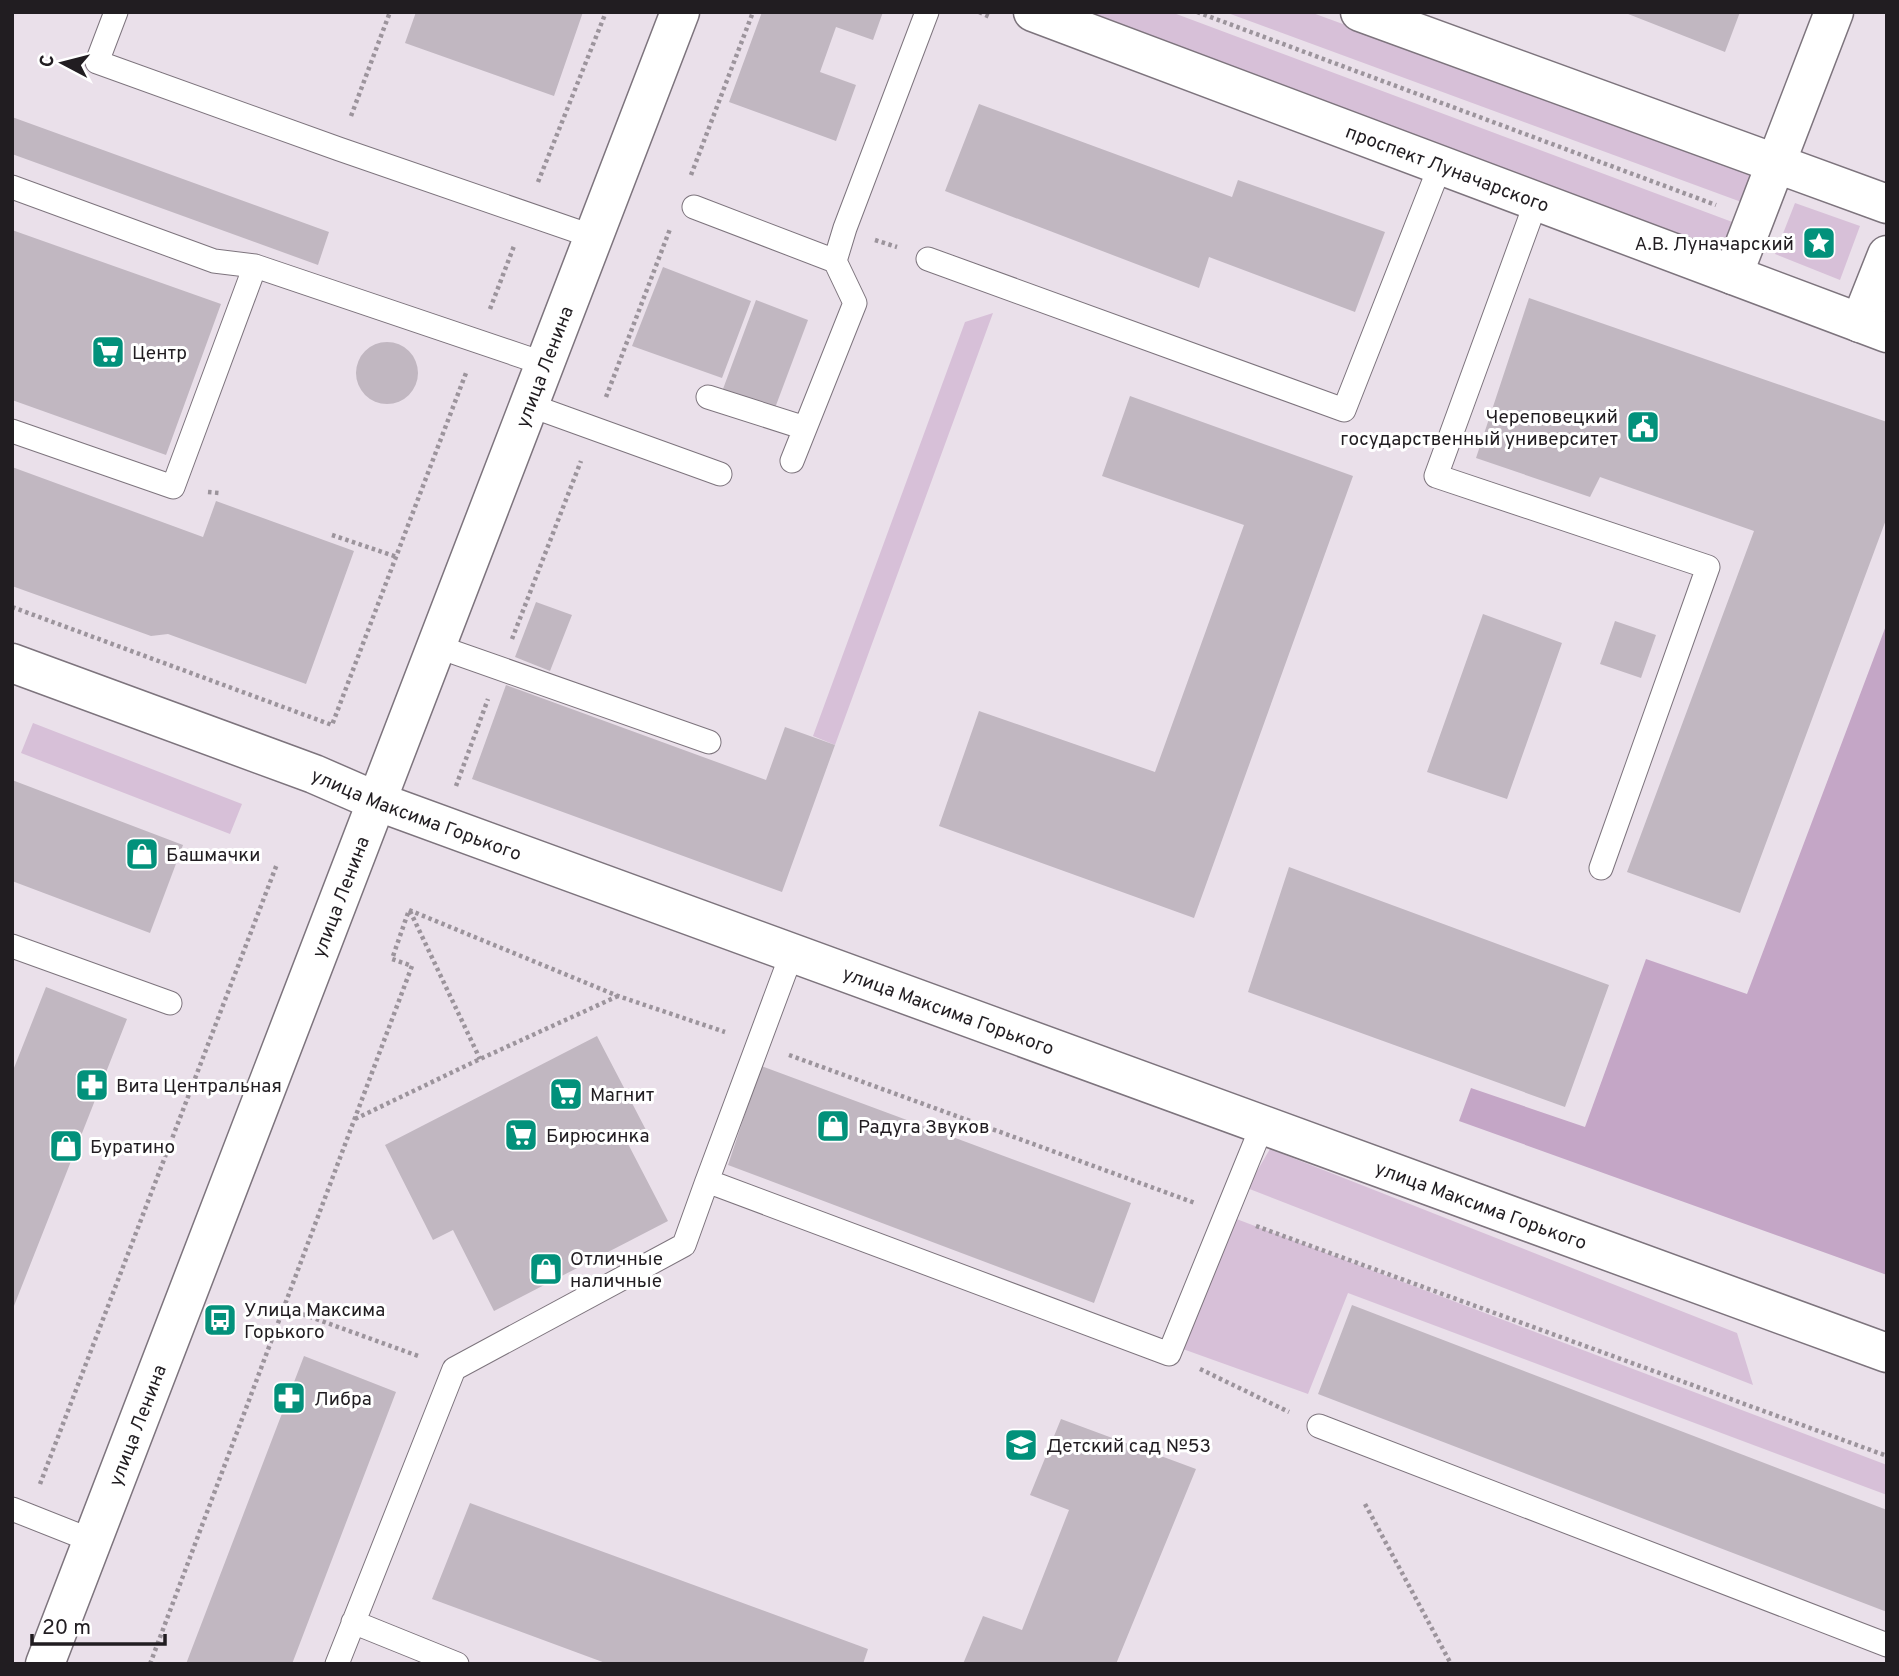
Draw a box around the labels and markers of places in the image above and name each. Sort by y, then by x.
place icon: А.В. Луначарский [1800,224,1838,262]
place label: А.В. Луначарский [1635,233,1794,257]
supermarket icon: Центр [89,333,127,371]
place label: Центр [132,342,187,366]
place label: Череповецкий государственный университет [1340,406,1618,452]
public building icon: Череповецкий государственный университет [1624,408,1662,446]
shop icon: Башмачки [123,835,161,873]
place label: Башмачки [166,844,260,868]
pharmacy icon: Вита Центральная [73,1066,111,1104]
place label: Вита Центральная [116,1075,282,1099]
supermarket icon: Магнит [547,1075,585,1113]
place label: Магнит [590,1084,655,1108]
shop icon: Радуга Звуков [814,1107,852,1145]
supermarket icon: Бирюсинка [502,1116,540,1154]
place label: Радуга Звуков [858,1116,990,1140]
place label: Бирюсинка [546,1125,649,1149]
shop icon: Буратино [47,1127,85,1165]
place label: Буратино [90,1136,175,1160]
place label: Отличные наличные [570,1248,663,1294]
shop icon: Отличные наличные [527,1250,565,1288]
place label: Улица Максима Горького [244,1299,385,1345]
bus stop icon: Улица Максима Горького [201,1301,239,1339]
pharmacy icon: Либра [270,1379,308,1417]
place label: Либра [314,1388,372,1412]
school or university icon: Детский сад №53 [1002,1426,1040,1464]
place label: Детский сад №53 [1046,1435,1211,1459]

